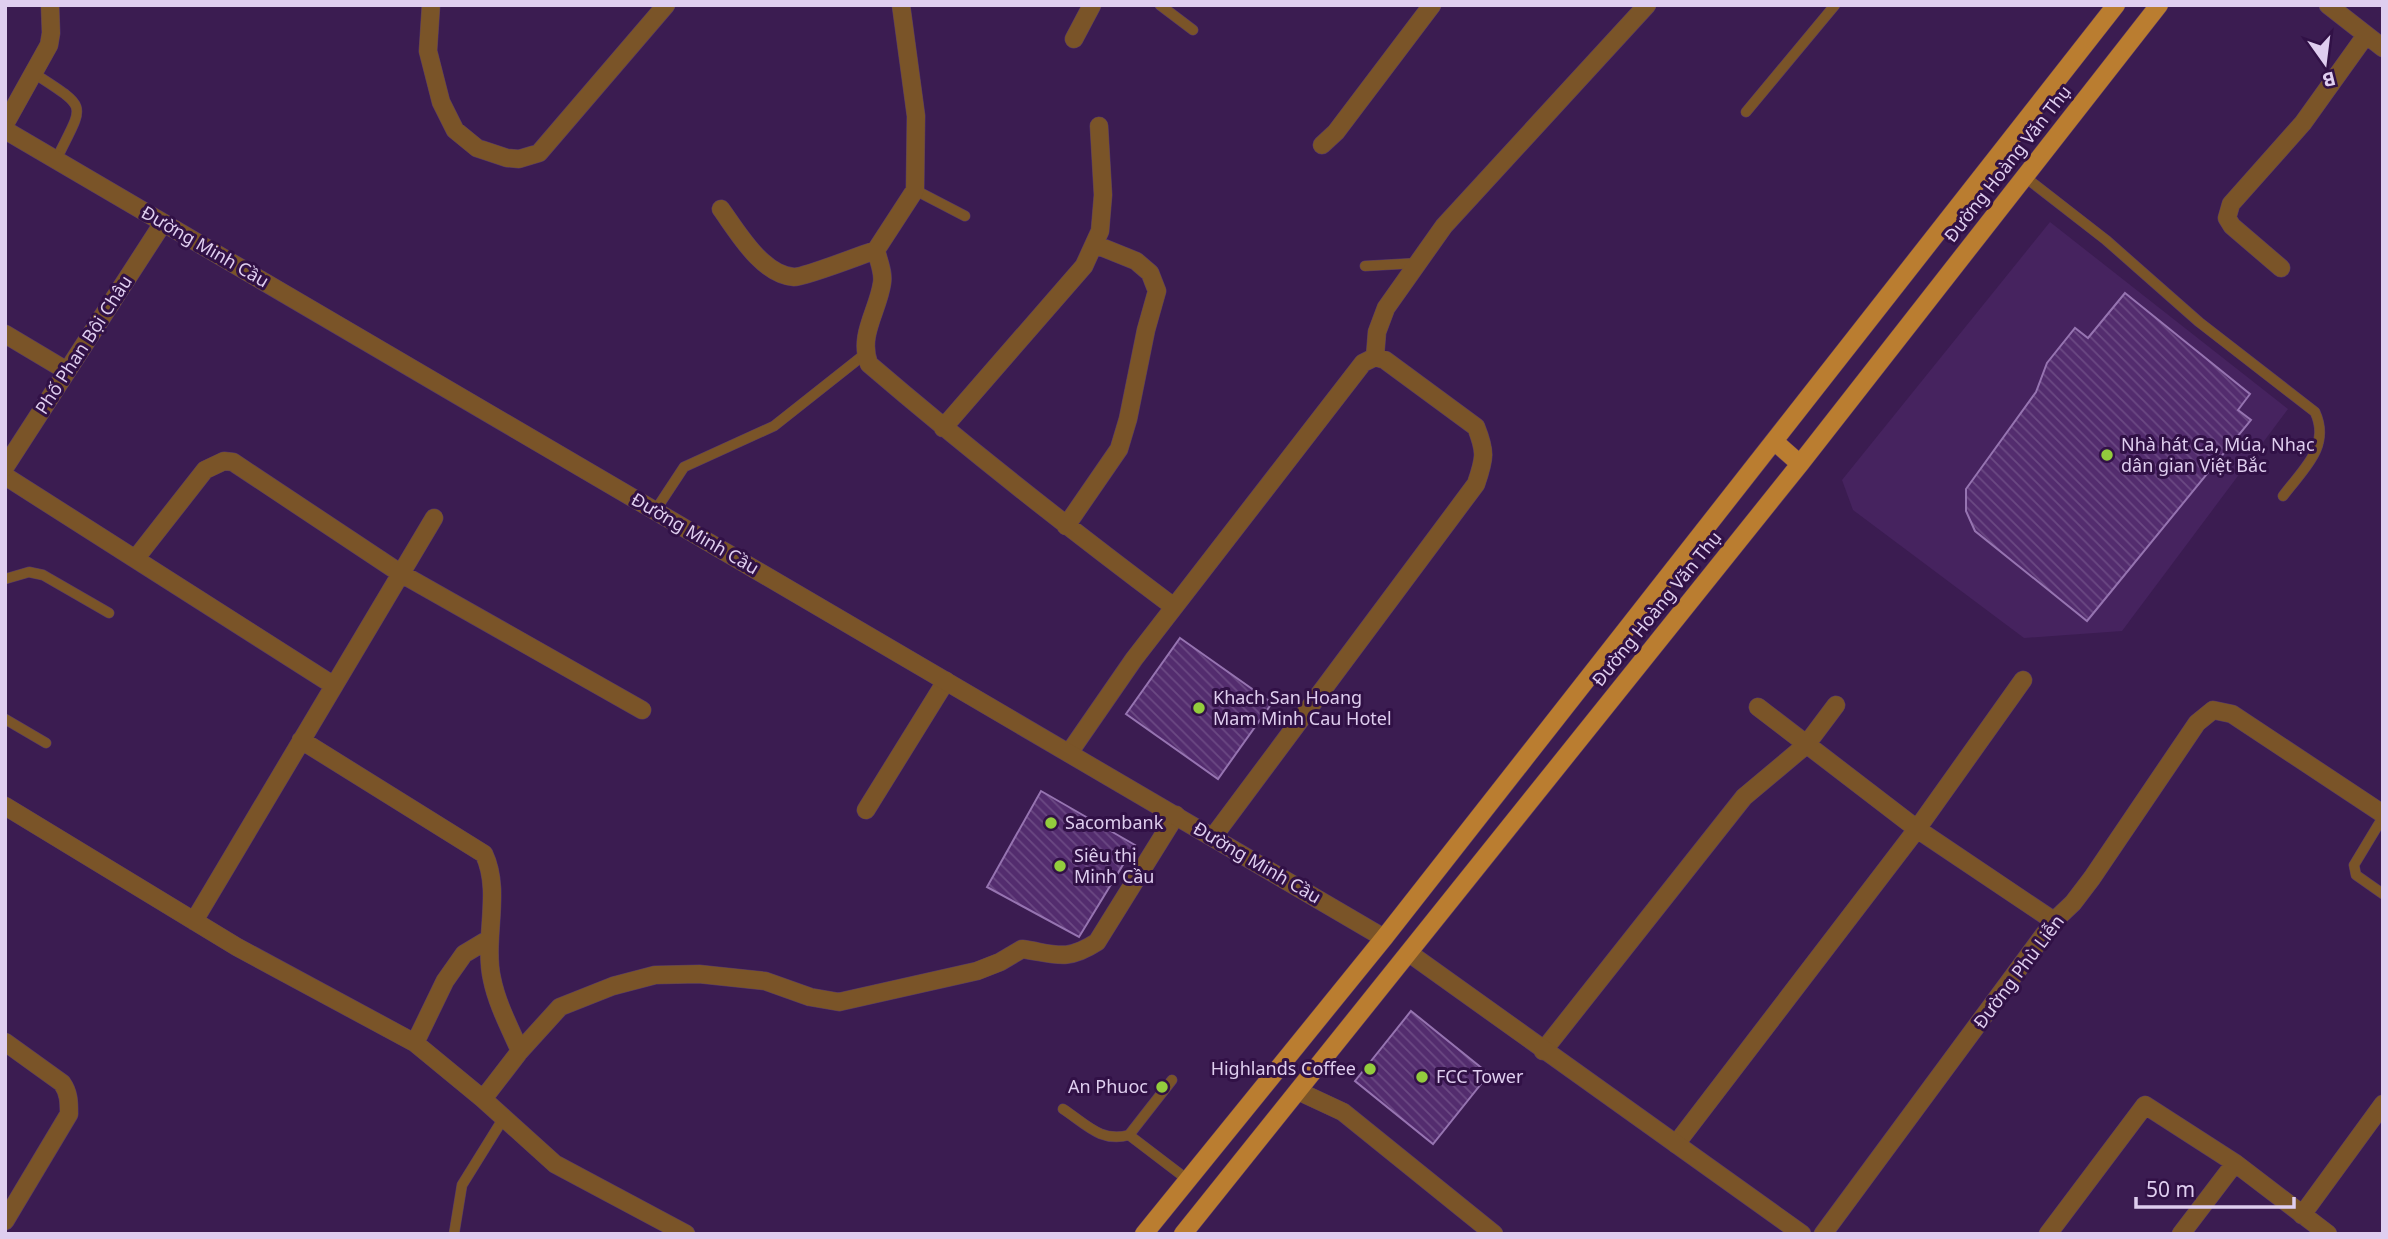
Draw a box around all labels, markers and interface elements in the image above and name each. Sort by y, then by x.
north arrow [2290,28,2360,98]
text: B [2320,65,2338,94]
street label: Đường Hoàng Văn Thụ [1938,80,2076,247]
street label: Đường Minh Cầu [137,200,274,292]
street label: Phố Phan Bội Châu [29,270,137,419]
place label: Nhà hát Ca, Múa, Nhạc dân gian Việt Bắc [2121,432,2315,477]
marker: Nhà hát Ca, Múa, Nhạc dân gian Việt Bắc [2099,447,2115,463]
street label: Đường Minh Cầu [627,487,764,579]
street label: Đường Hoàng Văn Thụ [1586,526,1726,691]
place label: Khach San Hoang Mam Minh Cau Hotel [1213,685,1392,730]
marker: Khach San Hoang Mam Minh Cau Hotel [1191,700,1207,716]
place label: Sacombank [1065,810,1164,834]
marker: Sacombank [1043,815,1059,831]
street label: Đường Minh Cầu [1189,816,1326,908]
place label: Siêu thị Minh Cầu [1074,843,1155,888]
marker: Siêu thị Minh Cầu [1052,858,1068,874]
street label: Đường Phù Liễn [1968,910,2069,1033]
place label: Highlands Coffee [1211,1056,1356,1080]
marker: Highlands Coffee [1362,1061,1378,1077]
place label: FCC Tower [1436,1064,1524,1088]
marker: FCC Tower [1414,1069,1430,1085]
place label: An Phuoc [1068,1074,1148,1098]
marker: An Phuoc [1154,1079,1170,1095]
scale bar [2136,1166,2294,1210]
text: 50 m [2146,1175,2195,1203]

